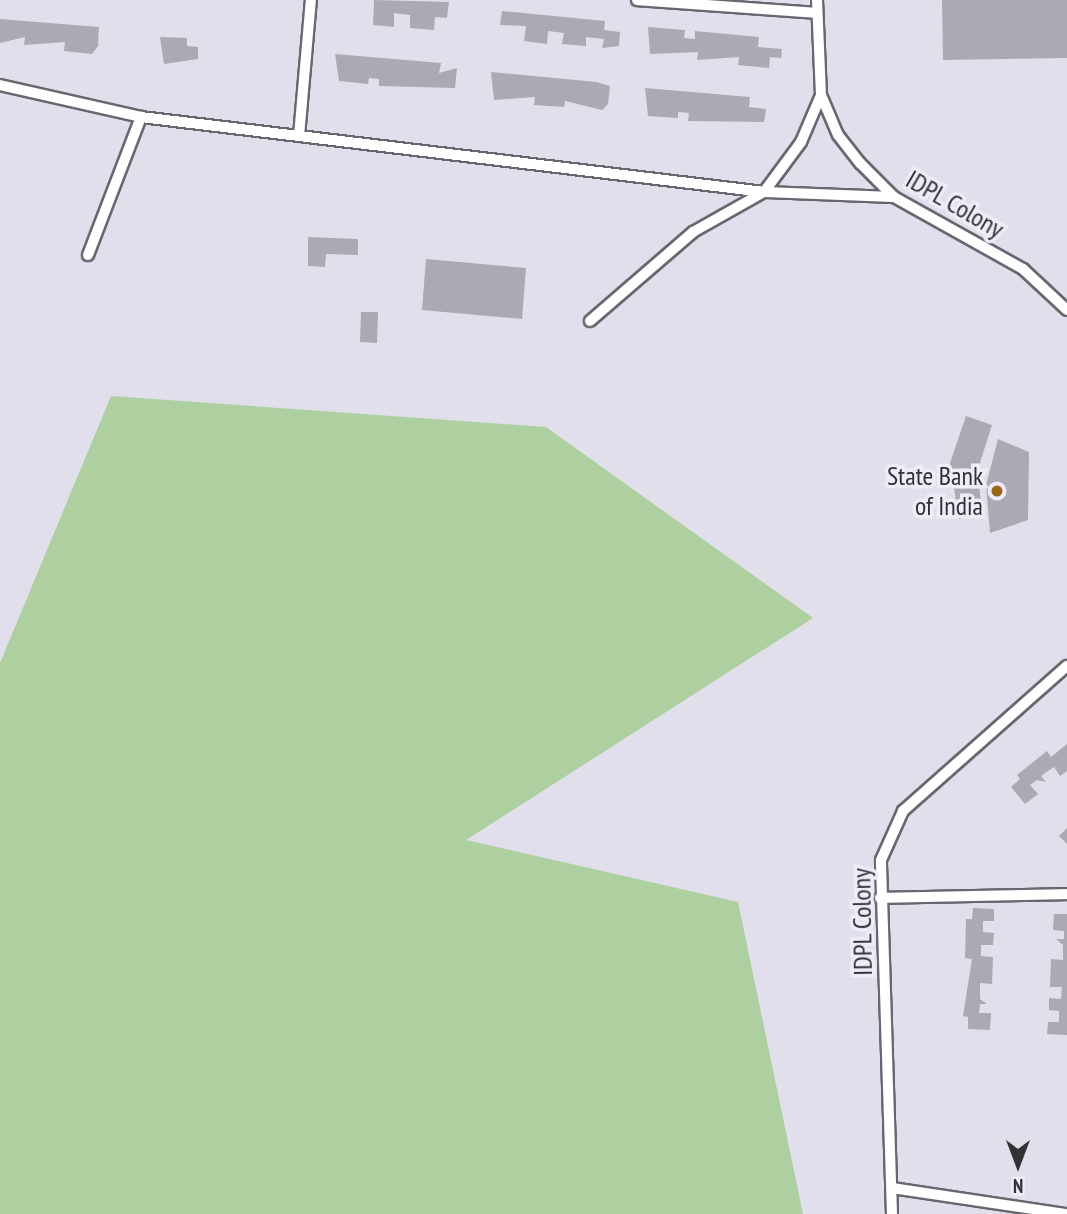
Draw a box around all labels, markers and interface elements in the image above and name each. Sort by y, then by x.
street label: IDPL Colony [900,163,1010,245]
place label: State Bank of India [887,460,983,522]
marker: State Bank of India [989,483,1005,499]
street label: IDPL Colony [845,867,879,977]
north arrow [983,1130,1053,1200]
text: N [1013,1174,1023,1198]

